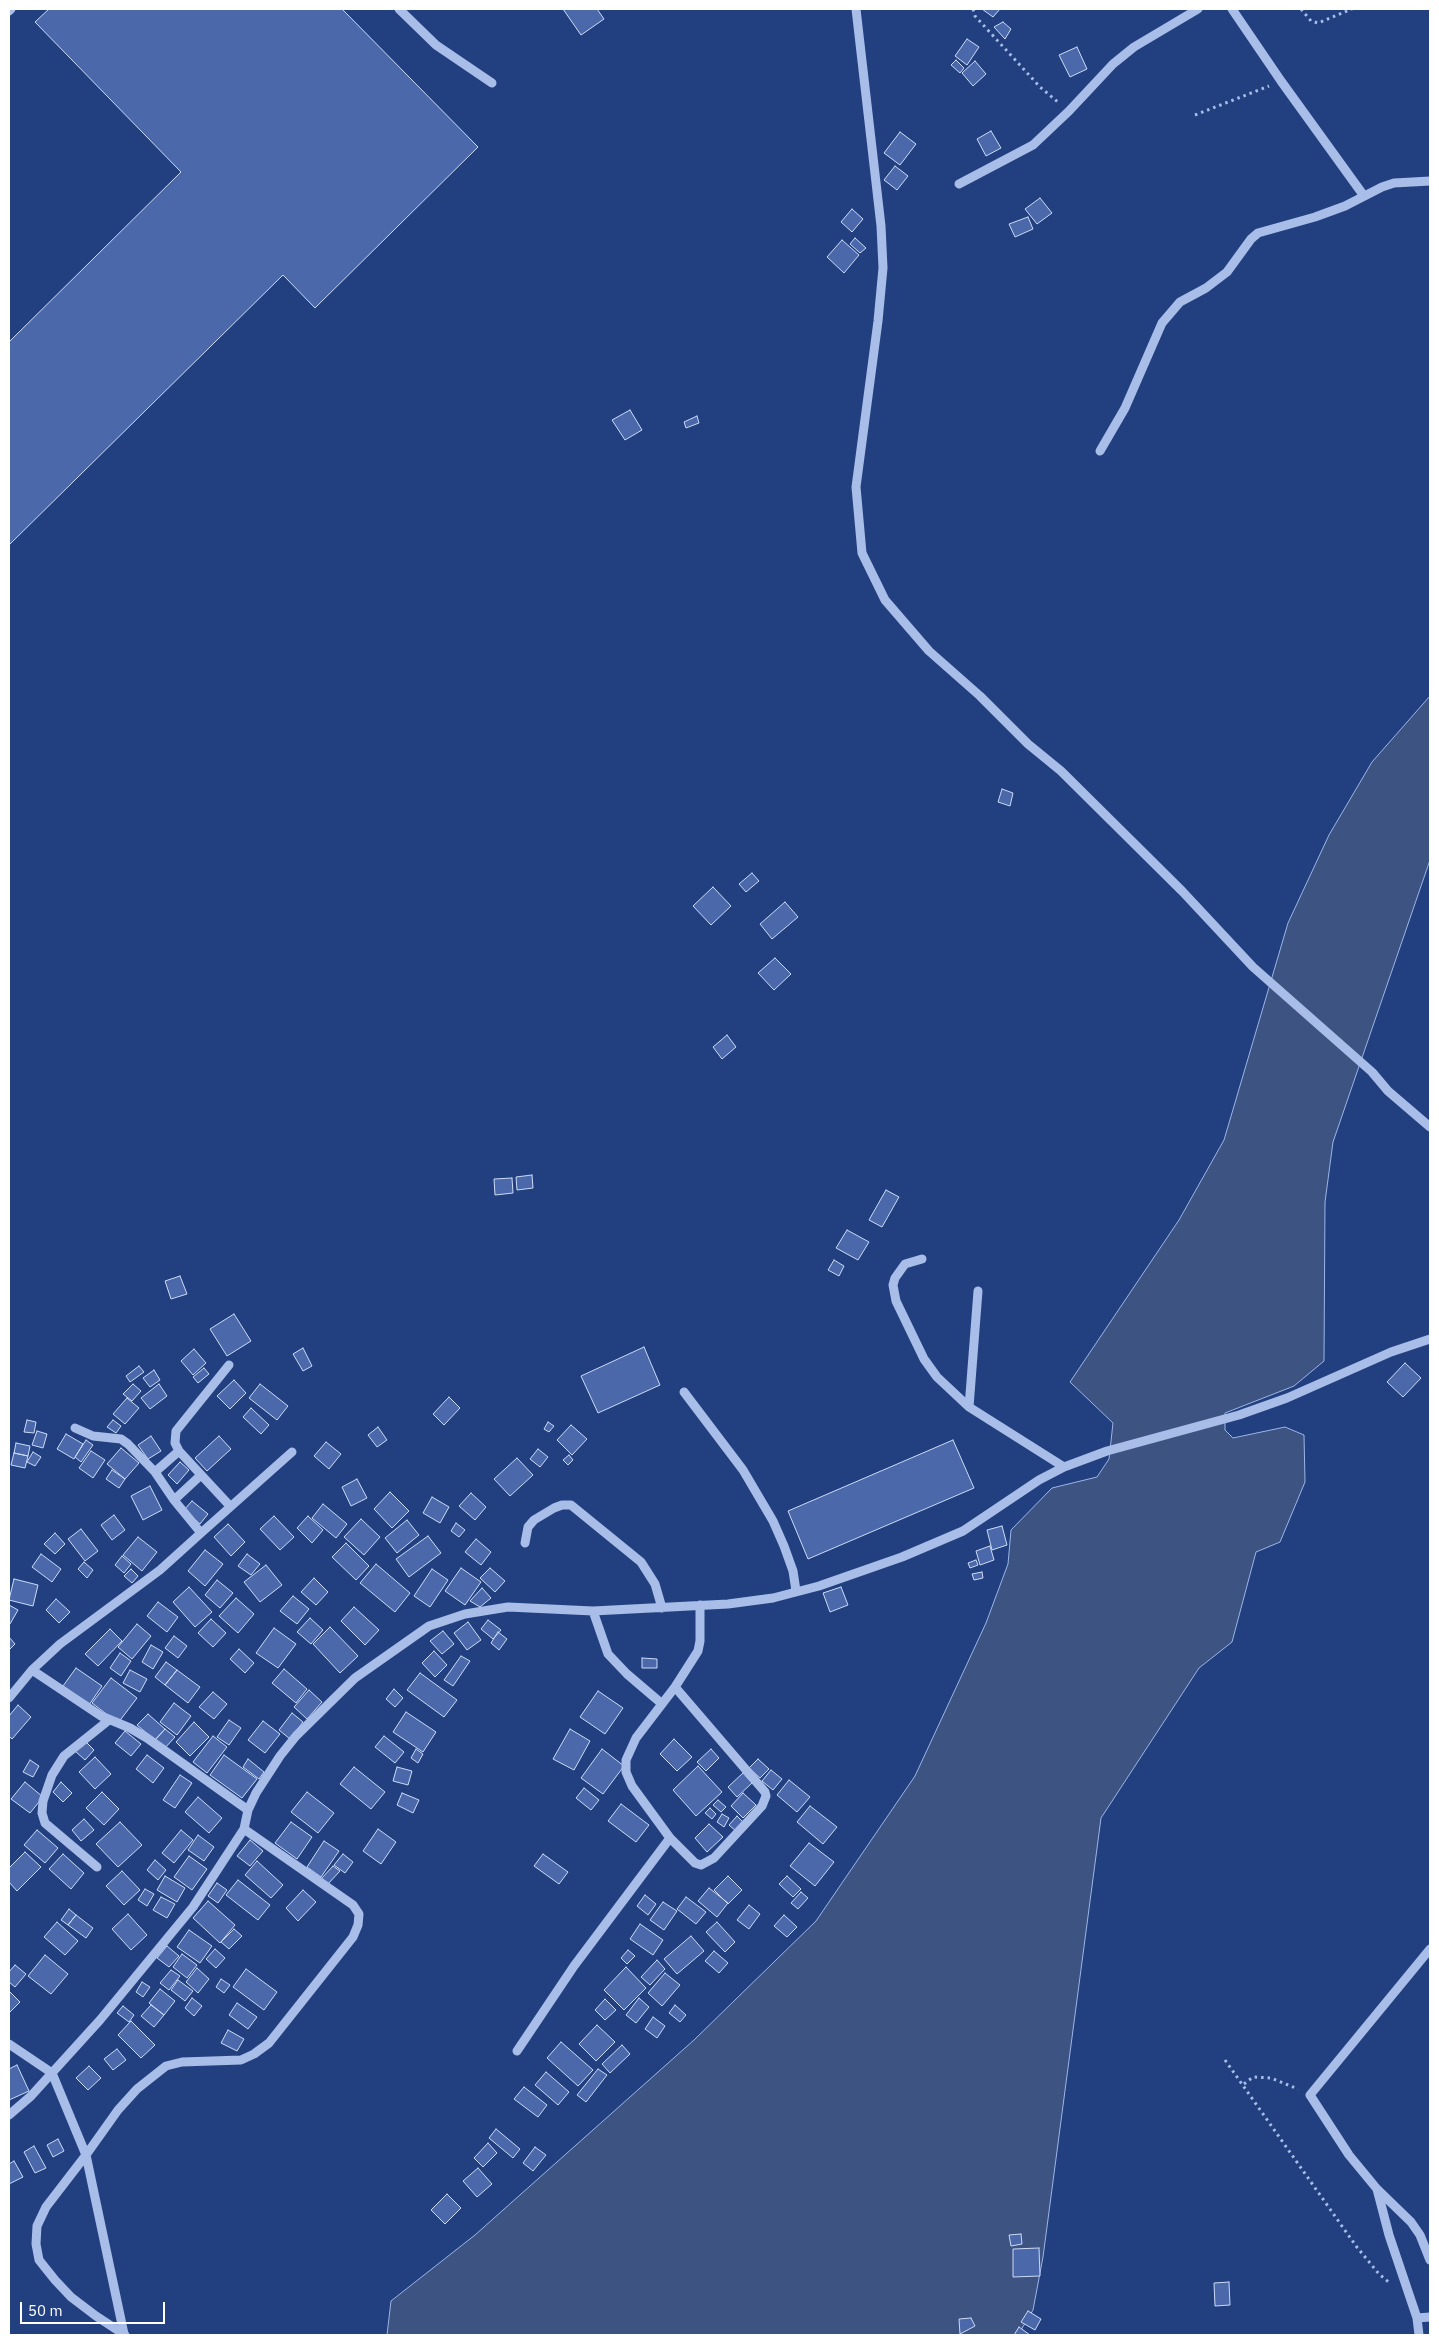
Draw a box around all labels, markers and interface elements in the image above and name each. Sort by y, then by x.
scale bar [22,2292,168,2324]
text: 50 m [28,2301,63,2320]

